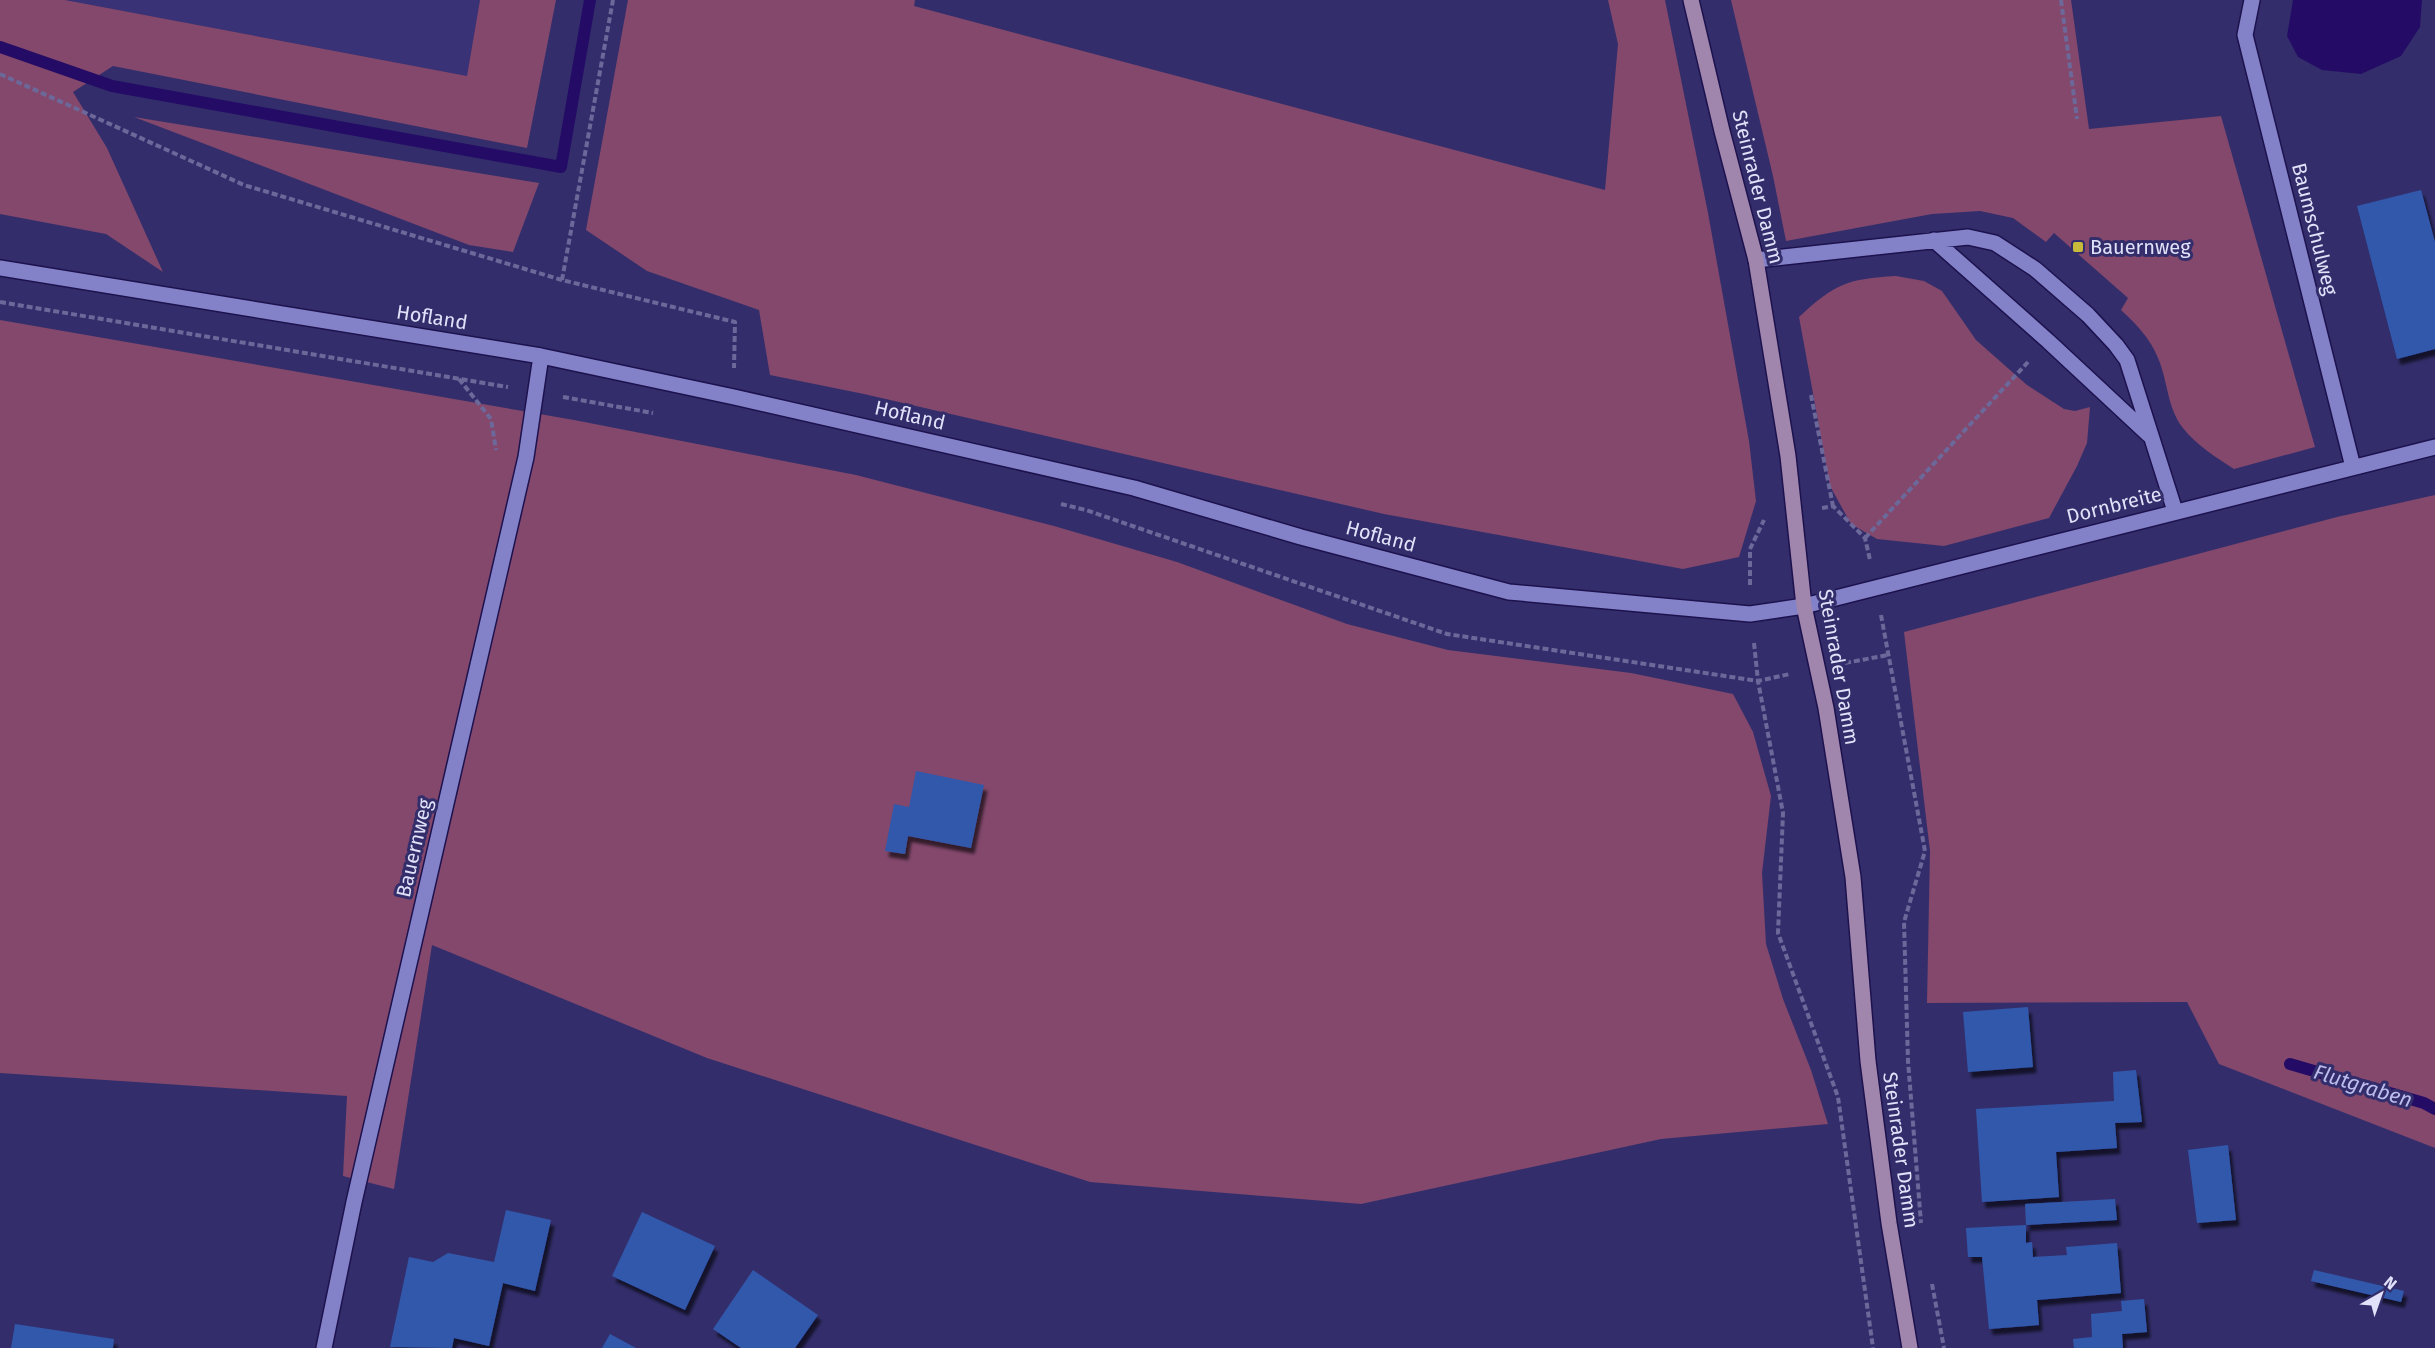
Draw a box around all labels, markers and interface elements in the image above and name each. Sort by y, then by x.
street label: Steinrader Damm [1727,108,1789,266]
street label: Baumschulweg [2287,160,2343,298]
place label: Bauernweg [2090,235,2191,259]
marker: Bauernweg [2071,240,2085,254]
street label: Hofland [395,300,469,334]
street label: Hofland [872,395,948,435]
street label: Dornbreite [2064,482,2164,528]
street label: Hofland [1343,515,1419,557]
street label: Steinrader Damm [1813,587,1865,747]
street label: Bauernweg [391,796,437,900]
water label: Flutgraben [2310,1059,2416,1113]
street label: Steinrader Damm [1878,1070,1924,1230]
north arrow [2351,1264,2411,1324]
text: N [2380,1272,2400,1294]

